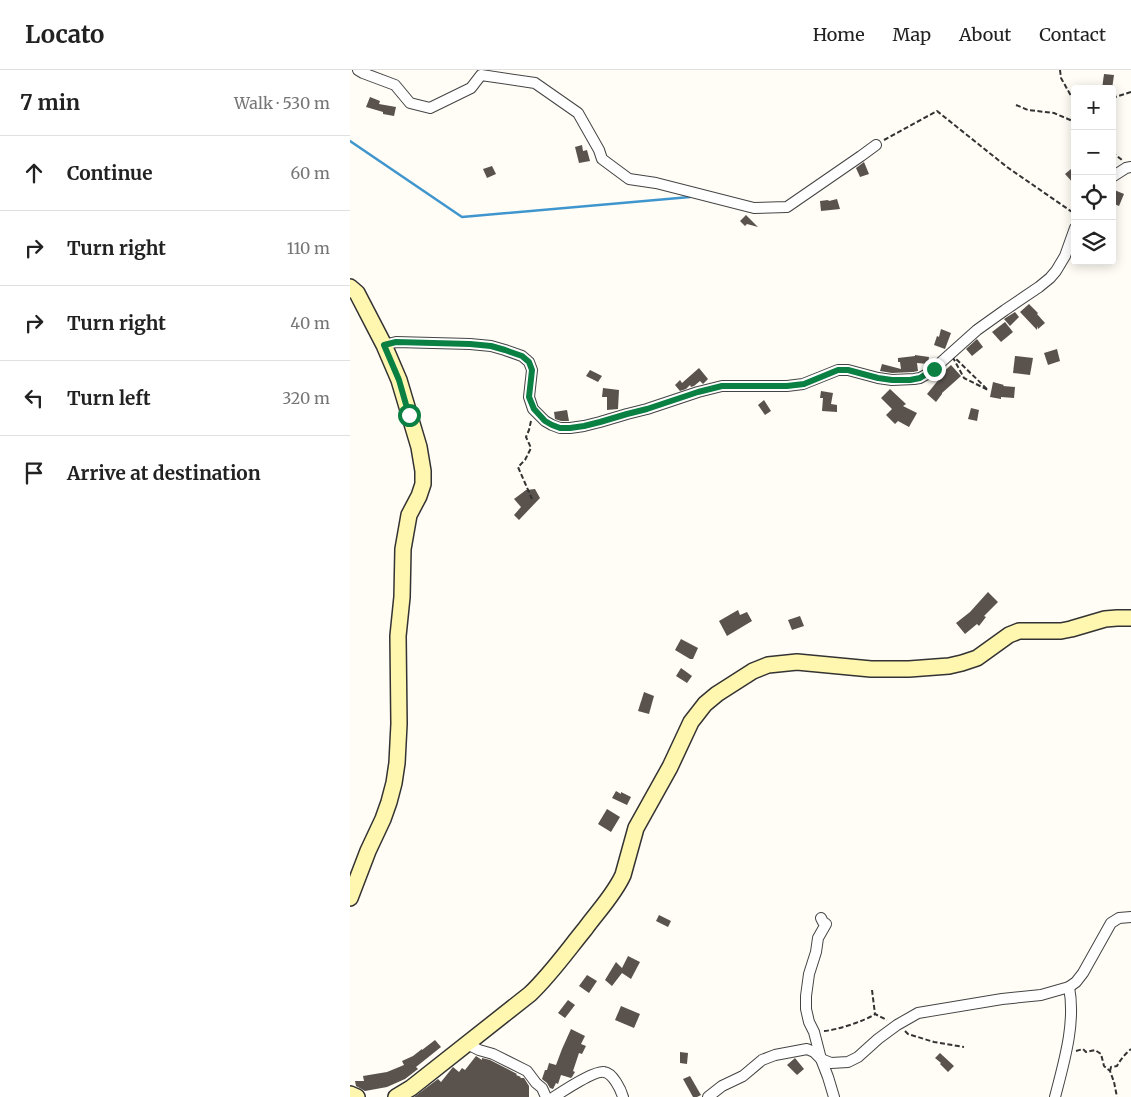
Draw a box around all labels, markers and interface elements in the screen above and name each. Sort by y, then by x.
text: Locato [25,19,104,50]
text: Home [813,23,865,46]
text: Map [893,23,931,46]
text: About [959,23,1011,46]
text: Contact [1039,23,1106,46]
map controls [1071,85,1116,265]
button: + [1071,85,1116,130]
text: 7 min [20,89,80,116]
text: Walk · 530 m [234,93,330,113]
button: − [1071,130,1116,175]
icon: ahead [20,159,48,187]
text: Continue [67,161,153,185]
text: 60 m [290,163,330,183]
button: locate [1071,175,1116,220]
button: layers [1071,220,1116,265]
icon: right [20,234,48,262]
text: Turn right [67,236,166,260]
text: 110 m [287,238,330,258]
icon: right [20,309,48,337]
text: Turn right [67,311,166,335]
text: 40 m [290,313,330,333]
route end [923,358,946,381]
icon: left [20,384,48,412]
text: Turn left [67,386,151,410]
text: 320 m [282,388,330,408]
route start [398,404,421,427]
icon: arrive [20,459,48,487]
text: Arrive at destination [67,461,261,485]

